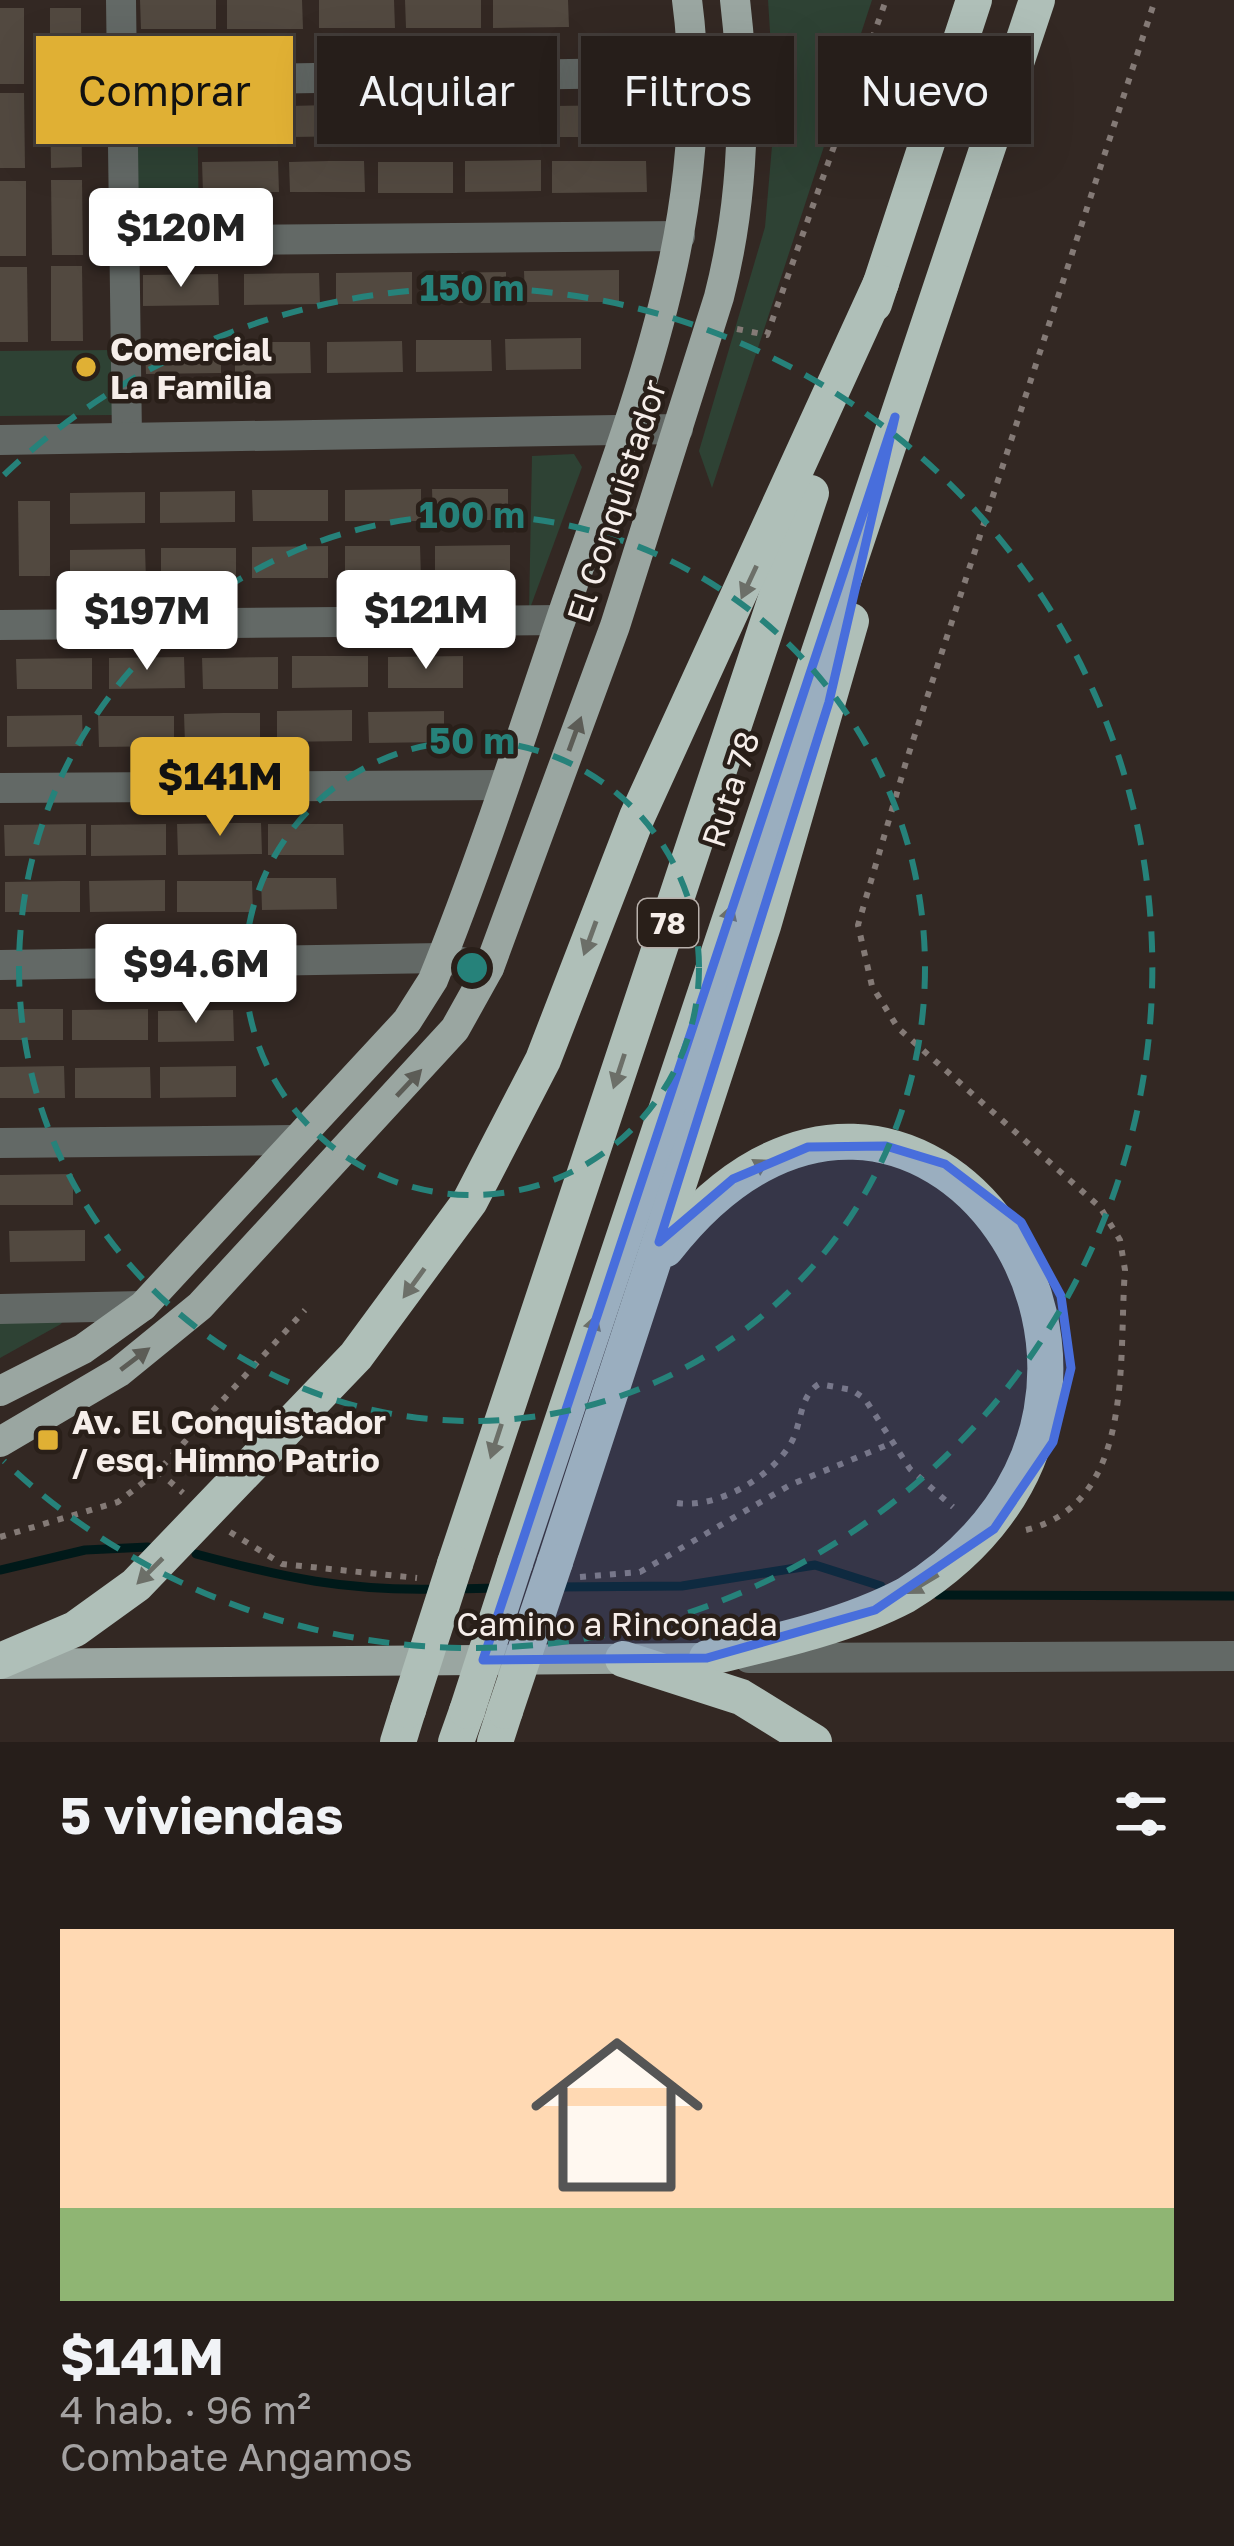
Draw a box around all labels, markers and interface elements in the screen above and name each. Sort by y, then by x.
chip: Comprar [36,36,293,144]
chip: Alquilar [317,36,557,144]
chip: Filtros [581,36,794,144]
chip: Nuevo [818,36,1031,144]
pin: $120M [97,188,265,290]
text: $120M [116,203,246,250]
text: 150 m [420,266,524,309]
place label: Comercial La Familia [110,329,272,406]
marker: Comercial La Familia [73,354,99,380]
street label: El Conquistador [558,375,674,627]
text: 100 m [419,493,525,536]
one-way arrow [738,565,758,600]
pin: $121M [342,570,510,672]
pin: $197M [63,571,231,673]
text: $121M [364,585,488,632]
text: $197M [84,586,210,633]
one-way arrow [567,716,586,752]
text: 50 m [429,719,515,762]
street label: Ruta 78 [693,726,767,852]
pin: $141M [136,737,304,839]
text: $141M [157,752,283,799]
road number: 78 [638,899,698,947]
one-way arrow [718,903,737,940]
one-way arrow [580,920,598,956]
pin: $94.6M [98,924,294,1026]
text: $94.6M [122,939,270,986]
centre of rings [451,947,493,989]
one-way arrow [608,1053,627,1090]
one-way arrow [395,1068,423,1097]
one-way arrow [735,1159,770,1179]
one-way arrow [402,1268,426,1299]
one-way arrow [582,1313,601,1350]
one-way arrow [120,1348,151,1372]
place label: Av. El Conquistador / esq. Himno Patrio [72,1402,386,1479]
one-way arrow [485,1423,504,1460]
marker: Av. El Conquistador / esq. Himno Patrio [35,1427,61,1453]
one-way arrow [137,1556,165,1585]
one-way arrow [906,1573,940,1594]
street label: Camino a Rinconada [456,1604,778,1643]
icon: filters [1108,1781,1174,1847]
text: 5 viviendas [60,1784,343,1845]
icon: home [509,2007,725,2223]
text: $141M [60,2325,224,2386]
text: 4 hab. · 96 m² [60,2386,311,2433]
text: Combate Angamos [60,2433,413,2480]

